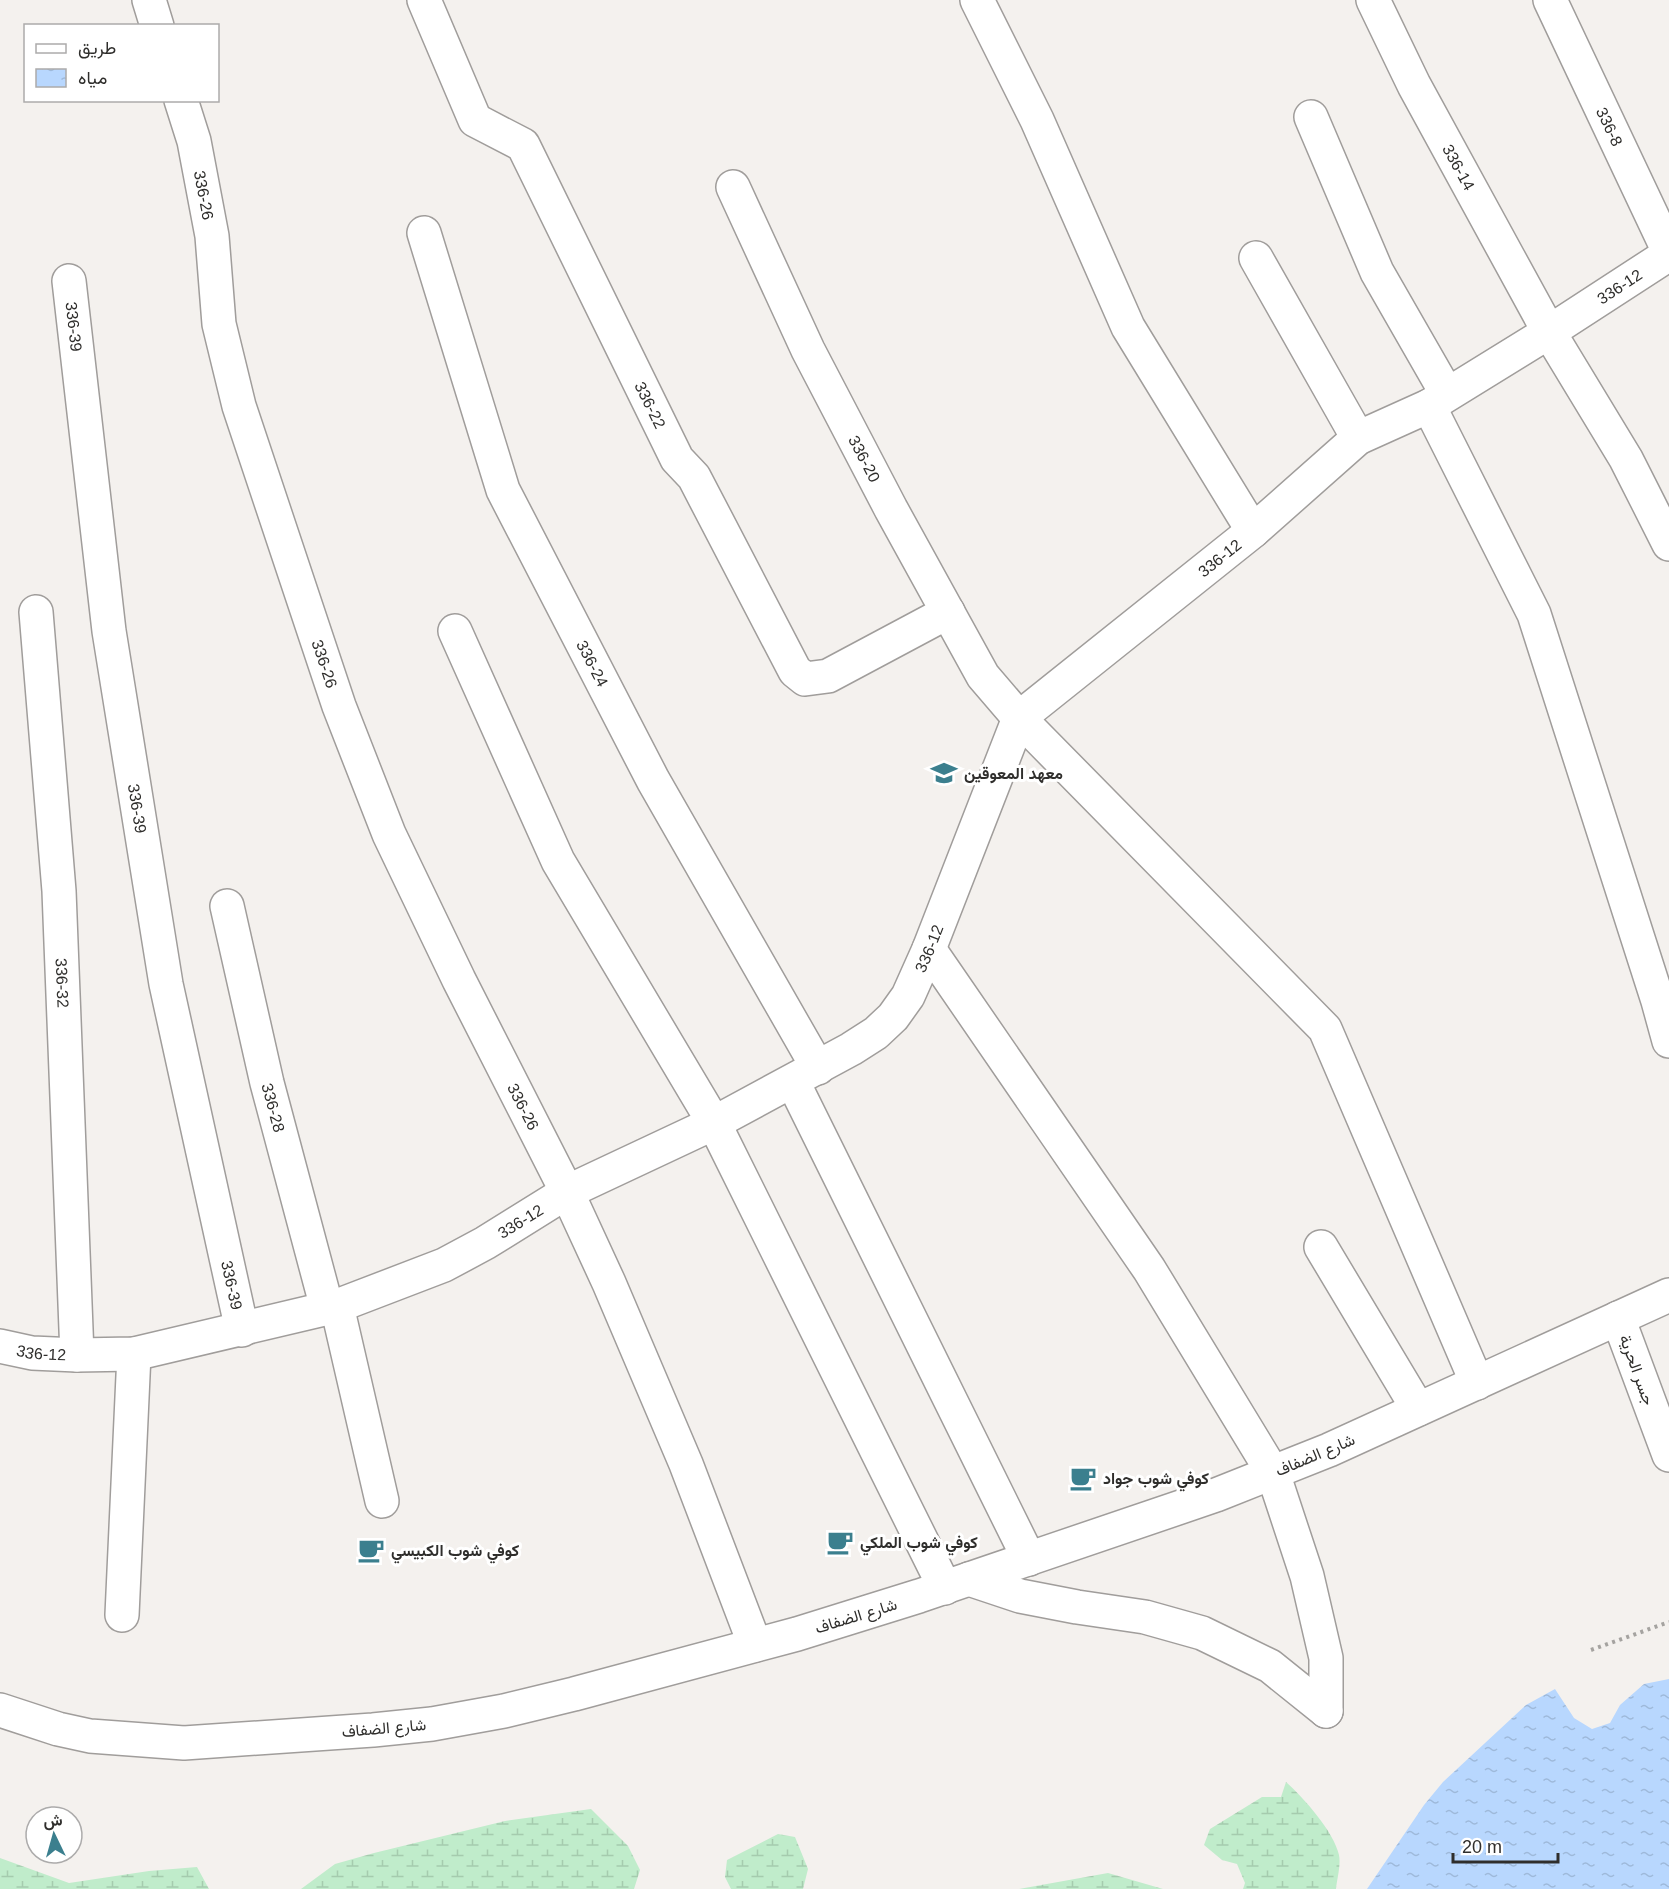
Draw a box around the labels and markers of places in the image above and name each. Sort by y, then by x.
school or university icon: معهد المعوقين [929,758,959,788]
place label: معهد المعوقين [964,765,1063,784]
cafe icon: كوفي شوب جواد [1068,1463,1098,1493]
place label: كوفي شوب جواد [1103,1470,1209,1492]
cafe icon: كوفي شوب الملكي [825,1527,855,1557]
place label: كوفي شوب الملكي [860,1534,978,1556]
cafe icon: كوفي شوب الكبيسي [356,1535,386,1565]
place label: كوفي شوب الكبيسي [391,1542,519,1564]

